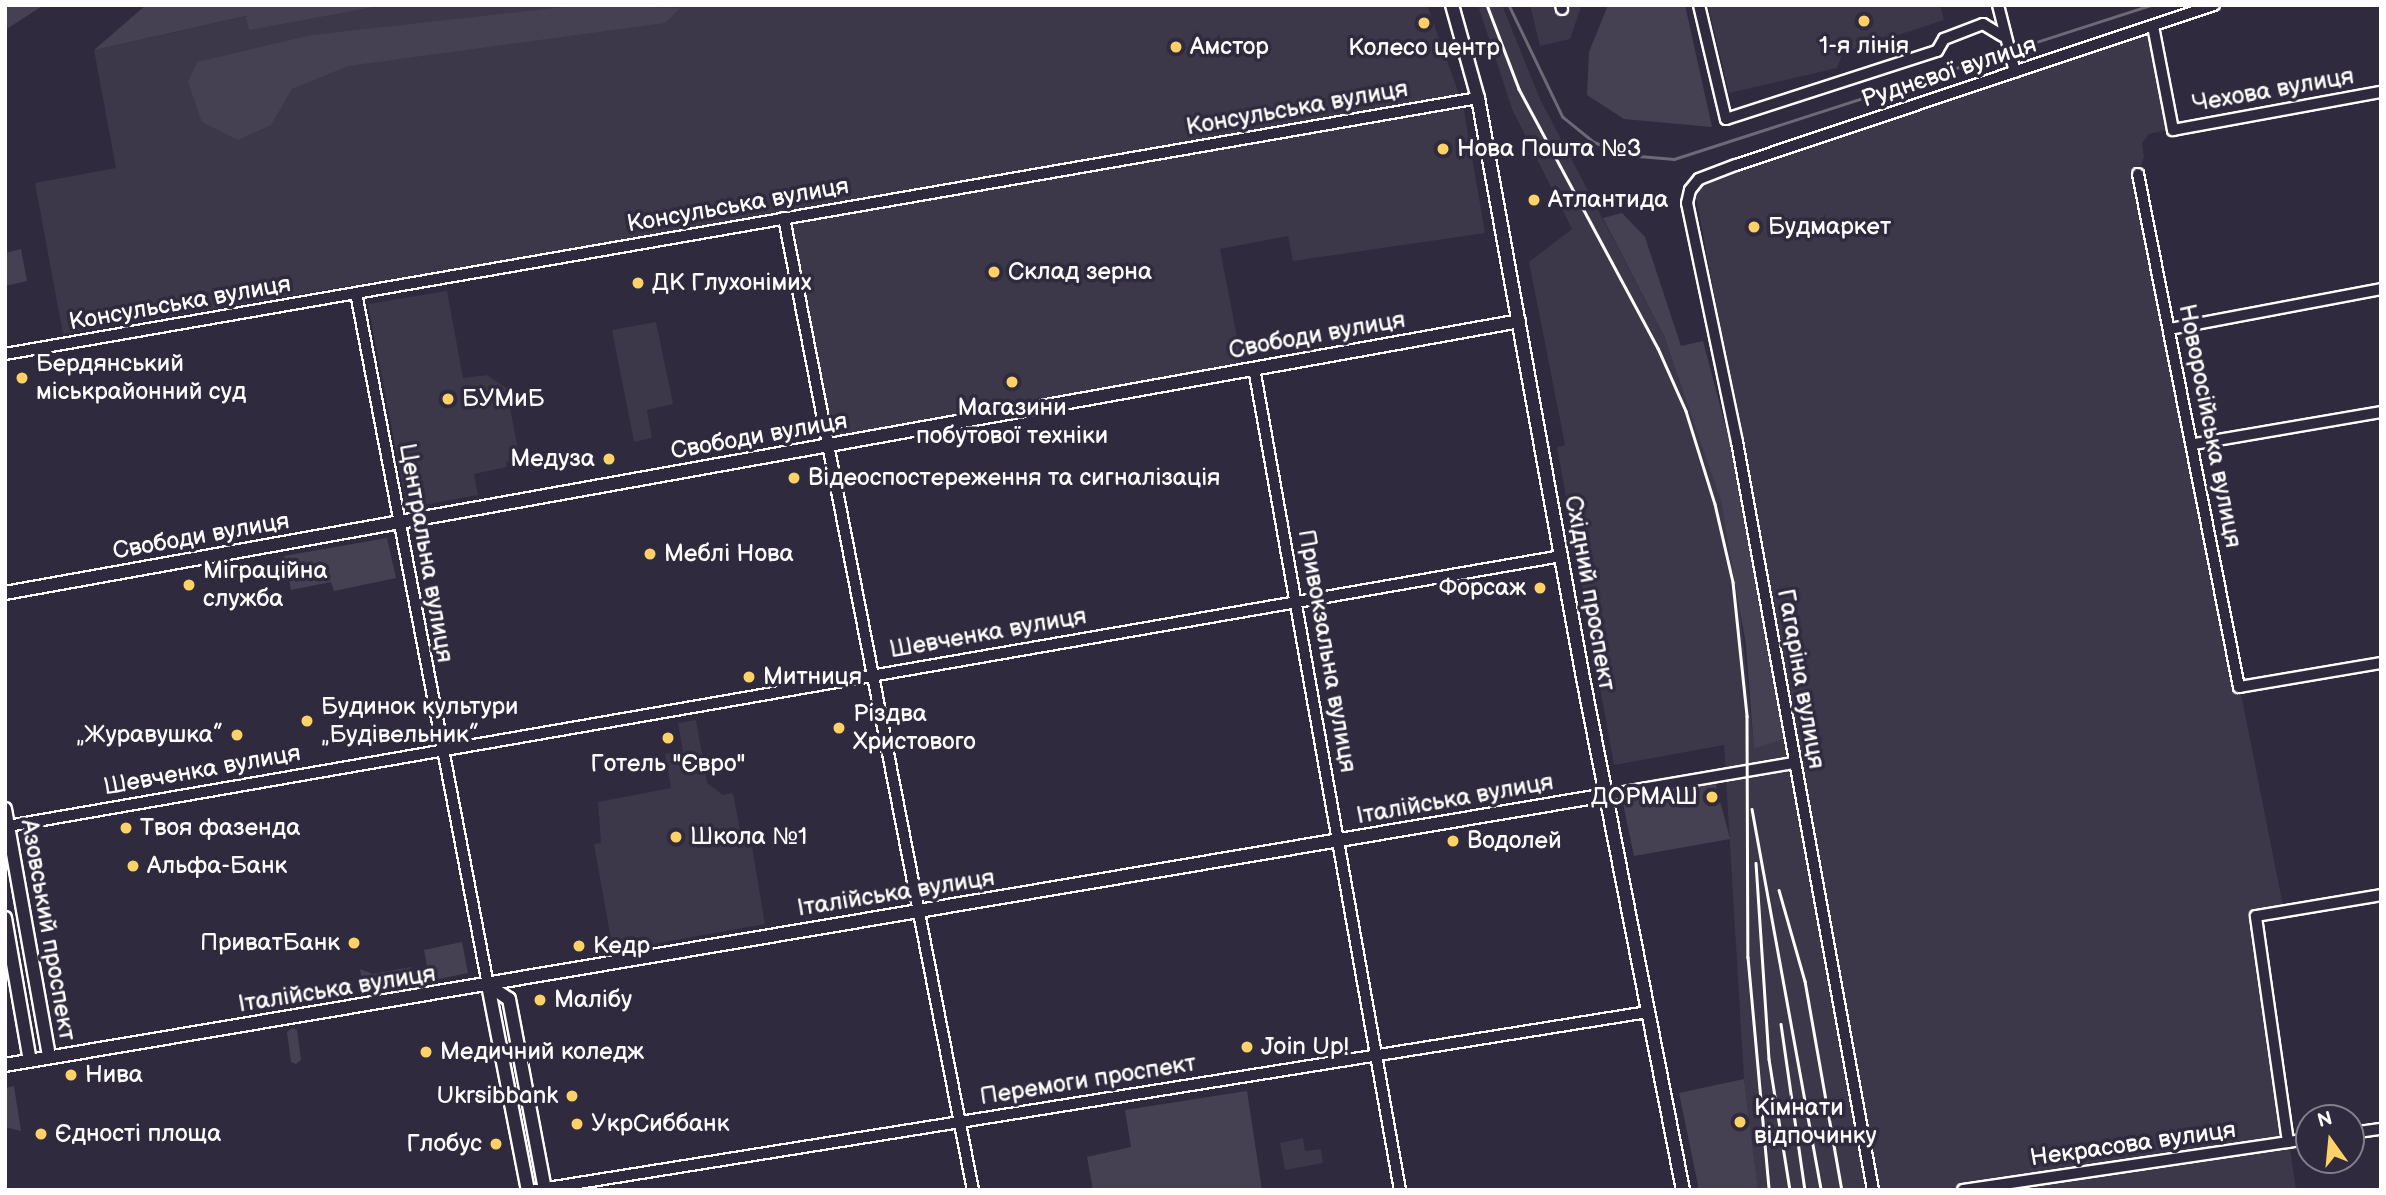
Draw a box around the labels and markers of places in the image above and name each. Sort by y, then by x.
marker: 1-я лінія [1856,13,1872,29]
marker: Колесо центр [1416,15,1432,31]
place label: 1-я лінія [1819,32,1909,60]
place label: Амстор [1190,33,1269,61]
place label: Колесо центр [1348,34,1500,62]
marker: Амстор [1168,39,1184,55]
place label: Нова Пошта №3 [1457,135,1641,163]
marker: Нова Пошта №3 [1435,141,1451,157]
place label: Атлантида [1548,186,1668,214]
marker: Атлантида [1526,192,1542,208]
place label: Будмаркет [1768,213,1891,241]
marker: Будмаркет [1746,219,1762,235]
place label: Склад зерна [1008,258,1152,286]
marker: Склад зерна [986,264,1002,280]
place label: ДК Глухонімих [652,269,812,297]
marker: ДК Глухонімих [630,275,646,291]
place label: Бердянський міськрайонний суд [36,350,246,406]
marker: Бердянський міськрайонний суд [14,370,30,386]
marker: Магазини побутової техніки [1004,374,1020,390]
place label: БУМиБ [462,385,544,413]
marker: БУМиБ [440,391,456,407]
place label: Магазини побутової техніки [916,394,1108,450]
place label: Медуза [510,445,595,473]
marker: Медуза [601,451,617,467]
place label: Відеоспостереження та сигналізація [808,464,1220,492]
marker: Відеоспостереження та сигналізація [786,470,802,486]
place label: Меблі Нова [664,540,794,568]
marker: Меблі Нова [642,546,658,562]
place label: Міграційна служба [203,557,328,613]
place label: Форсаж [1439,574,1526,602]
marker: Міграційна служба [181,577,197,593]
marker: Форсаж [1532,580,1548,596]
place label: Митниця [763,663,862,691]
marker: Митниця [741,669,757,685]
place label: Будинок культури „Будівельник” [321,693,518,749]
place label: Різдва Христового [853,700,976,756]
marker: Будинок культури „Будівельник” [299,713,315,729]
marker: Різдва Христового [831,720,847,736]
place label: „Журавушка” [76,721,223,749]
marker: „Журавушка” [229,727,245,743]
marker: Готель "Євро" [660,730,676,746]
place label: Готель "Євро" [591,750,745,778]
place label: ДОРМАШ [1591,783,1698,811]
marker: ДОРМАШ [1704,789,1720,805]
place label: Твоя фазенда [140,814,300,842]
marker: Твоя фазенда [118,820,134,836]
place label: Школа №1 [690,823,807,851]
place label: Водолей [1467,827,1562,855]
marker: Школа №1 [668,829,684,845]
marker: Водолей [1445,833,1461,849]
place label: Альфа-Банк [147,852,287,880]
marker: Альфа-Банк [125,858,141,874]
place label: ПриватБанк [200,929,340,957]
place label: Кедр [593,932,650,960]
marker: ПриватБанк [346,935,362,951]
marker: Кедр [571,938,587,954]
place label: Малібу [554,986,632,1014]
marker: Малібу [532,992,548,1008]
place label: Join Up! [1261,1033,1349,1061]
place label: Медичний коледж [440,1038,644,1066]
marker: Join Up! [1239,1039,1255,1055]
marker: Медичний коледж [418,1044,434,1060]
place label: Нива [85,1061,143,1089]
marker: Нива [63,1067,79,1083]
place label: Ukrsibbank [437,1082,558,1110]
marker: Ukrsibbank [564,1088,580,1104]
place label: Кімнати відпочинку [1754,1094,1877,1150]
place label: УкрСиббанк [591,1110,729,1138]
marker: Кімнати відпочинку [1732,1114,1748,1130]
marker: УкрСиббанк [569,1116,585,1132]
place label: Єдності площа [55,1120,221,1148]
marker: Єдності площа [33,1126,49,1142]
place label: Глобус [407,1130,482,1158]
marker: Глобус [488,1136,504,1152]

